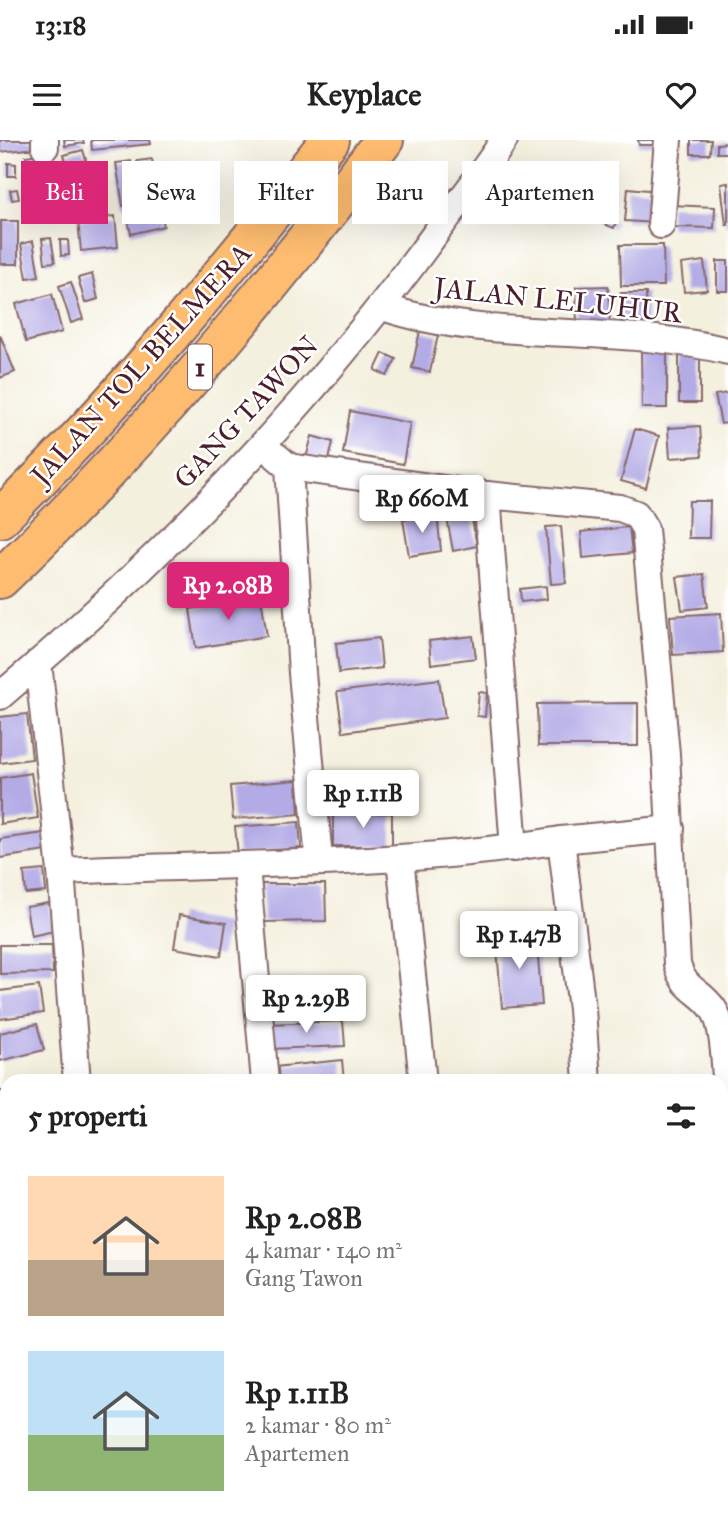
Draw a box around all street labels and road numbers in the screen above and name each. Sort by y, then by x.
street label: JALAN TOL BELMERA [21,236,259,494]
street label: JALAN LELUHUR [429,269,685,331]
street label: GANG TAWON [166,328,326,496]
road number: 1 [188,344,212,390]

